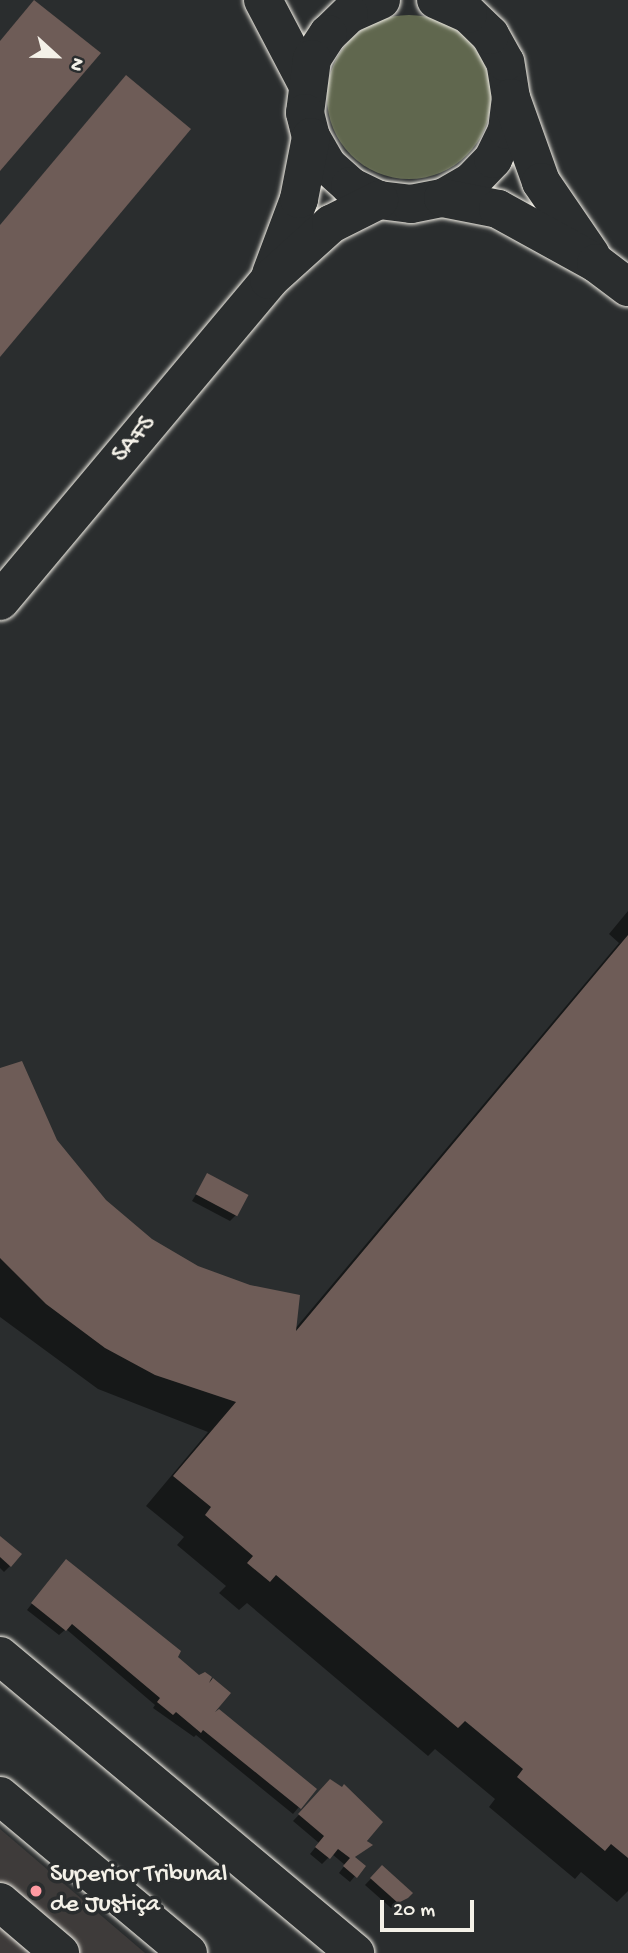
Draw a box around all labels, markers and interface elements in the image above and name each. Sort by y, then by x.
north arrow [21,21,91,91]
text: N [63,54,89,74]
street label: SAFS [106,410,164,470]
place label: Superior Tribunal de Justiça [50,1860,227,1922]
marker: Superior Tribunal de Justiça [28,1883,44,1899]
scale bar [383,1886,477,1930]
text: 20 m [393,1899,435,1924]

